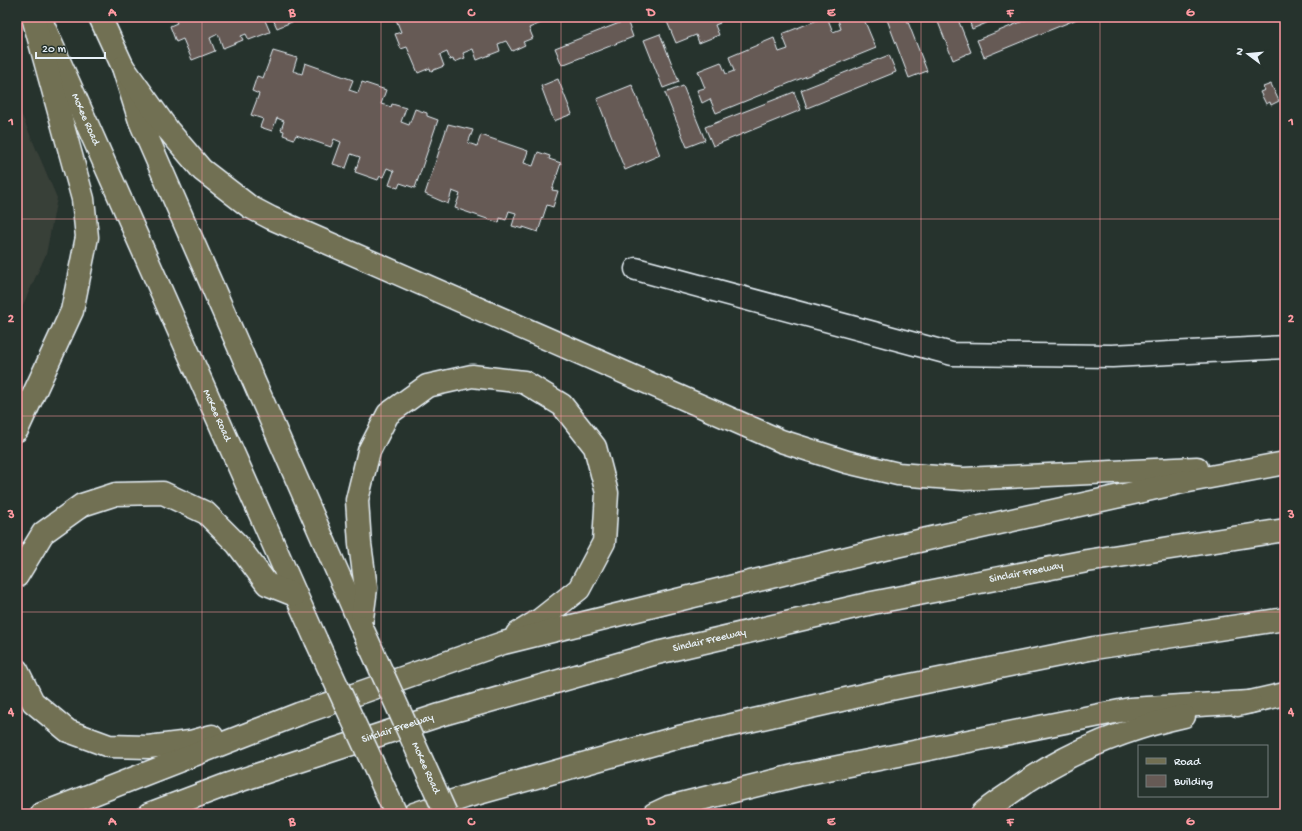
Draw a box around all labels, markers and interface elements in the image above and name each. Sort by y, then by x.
text: A [107,6,117,21]
text: B [288,6,297,21]
text: C [466,6,476,21]
text: D [646,6,656,21]
text: E [827,6,836,21]
text: F [1006,6,1015,21]
text: G [1186,6,1195,21]
scale bar [36,34,105,60]
north arrow [1228,34,1268,74]
text: 20 m [42,43,67,57]
text: N [1234,47,1247,57]
street label: McKee Road [68,92,102,149]
text: 1 [7,115,14,130]
text: 1 [1287,115,1294,130]
text: 2 [8,312,15,327]
text: 2 [1288,312,1295,327]
street label: McKee Road [200,388,234,445]
text: 3 [7,508,15,523]
text: 3 [1287,508,1295,523]
street label: Sinclair Freeway [988,560,1065,586]
street label: Sinclair Freeway [672,626,748,655]
text: 4 [7,705,15,720]
text: 4 [1287,705,1295,720]
street label: Sinclair Freeway [360,711,436,746]
street label: McKee Road [408,740,443,797]
legend [1138,745,1268,797]
text: Road [1174,756,1201,770]
text: Building [1173,776,1213,790]
text: A [107,815,117,830]
text: B [288,815,297,830]
text: C [466,815,476,830]
text: D [646,815,656,830]
text: E [827,815,836,830]
text: F [1006,815,1015,830]
text: G [1186,815,1195,830]

